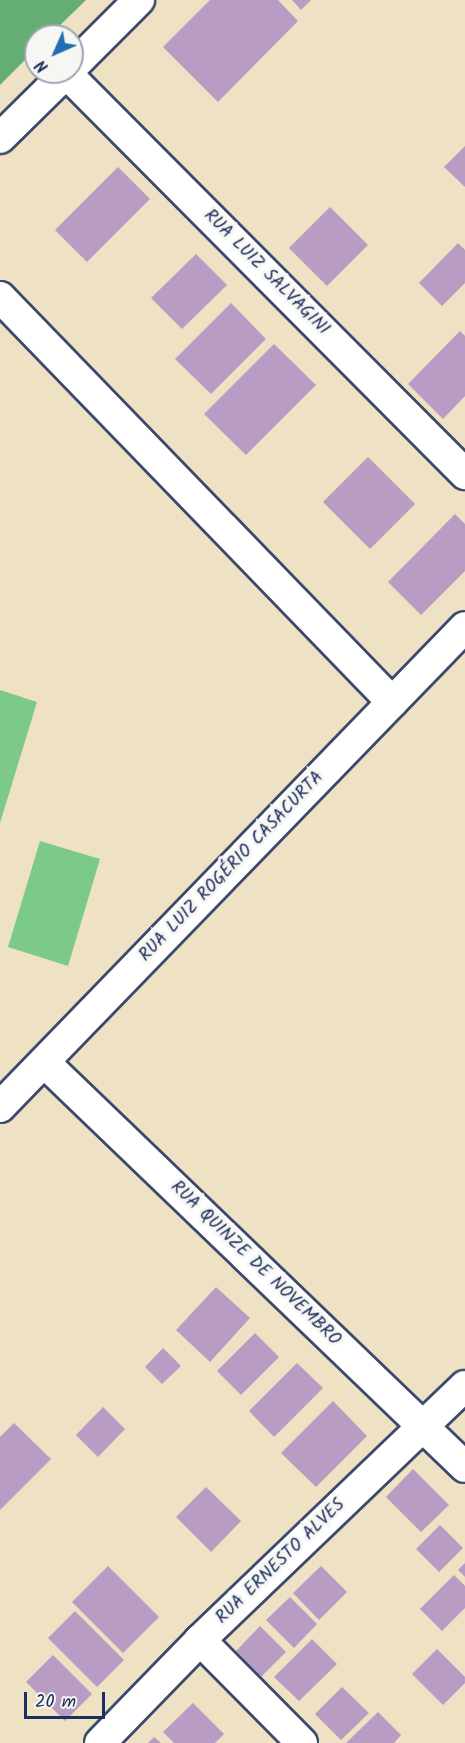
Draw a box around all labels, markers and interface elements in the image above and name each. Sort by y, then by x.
north arrow [24,24,84,84]
text: N [30,53,55,78]
street label: RUA LUIZ SALVAGINI [199,206,333,340]
street label: RUA LUIZ ROGÉRIO CASACURTA [135,767,329,967]
street label: RUA QUINZE DE NOVEMBRO [165,1177,345,1351]
street label: RUA ERNESTO ALVES [212,1495,350,1629]
scale bar [27,1680,108,1718]
text: 20 m [35,1688,76,1717]

